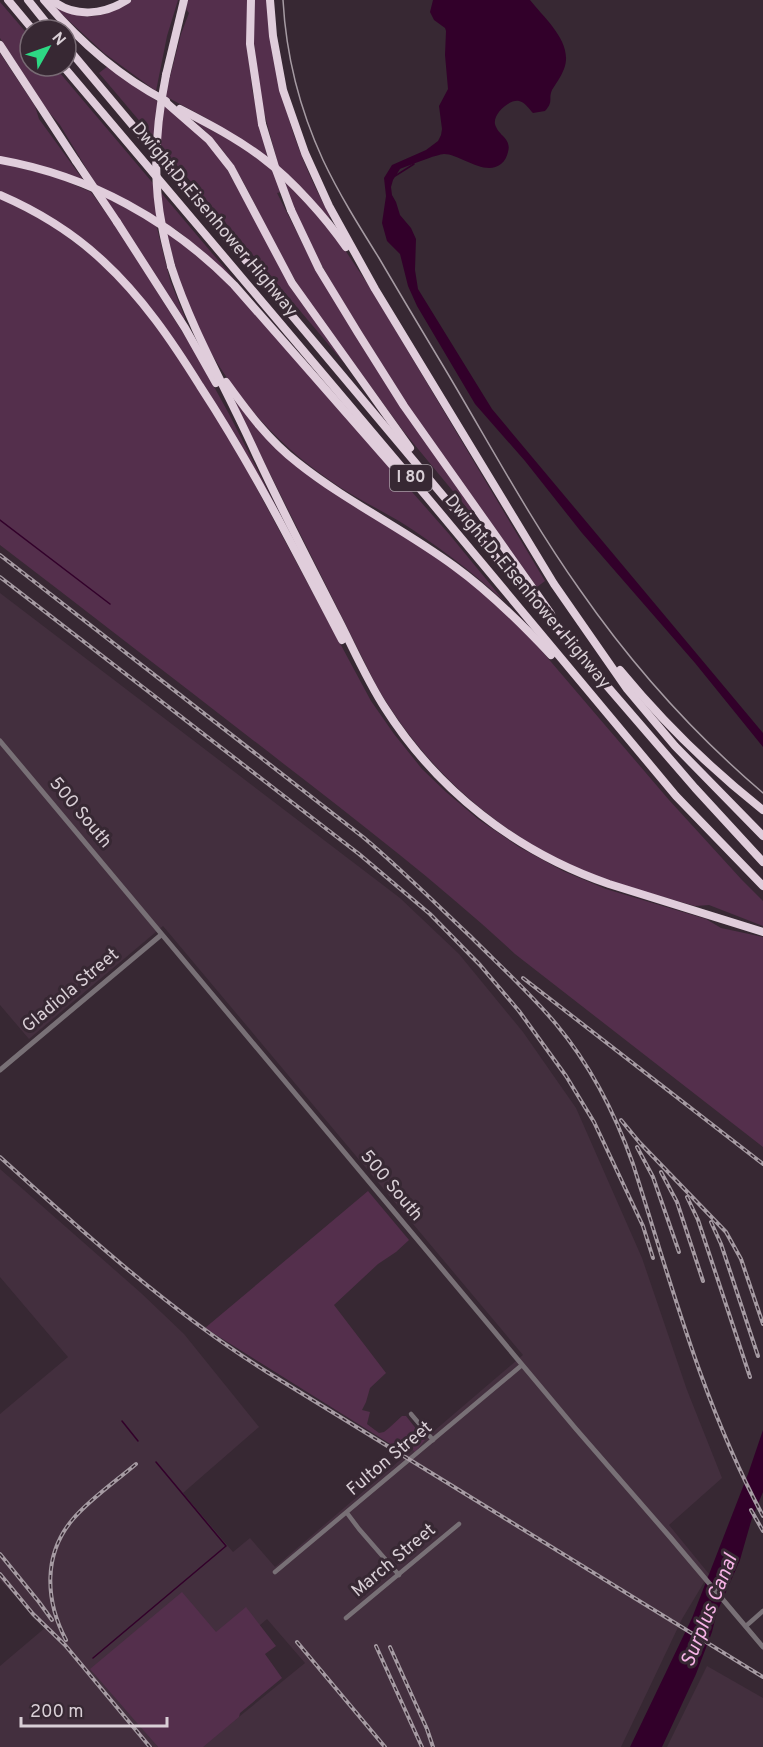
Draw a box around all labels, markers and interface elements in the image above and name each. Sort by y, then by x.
north arrow [18,18,78,78]
text: N [47,29,69,50]
street label: Dwight D. Eisenhower Highway [126,118,302,322]
road number: I 80 [390,465,432,491]
street label: Dwight D. Eisenhower Highway [439,490,615,694]
street label: 500 South [44,773,116,853]
street label: Gladiola Street [18,944,124,1038]
street label: 500 South [355,1146,427,1226]
street label: Fulton Street [342,1416,438,1502]
street label: March Street [347,1519,441,1603]
water label: Surplus Canal [676,1550,745,1671]
scale bar [21,1690,166,1728]
text: 200 m [30,1701,83,1724]

